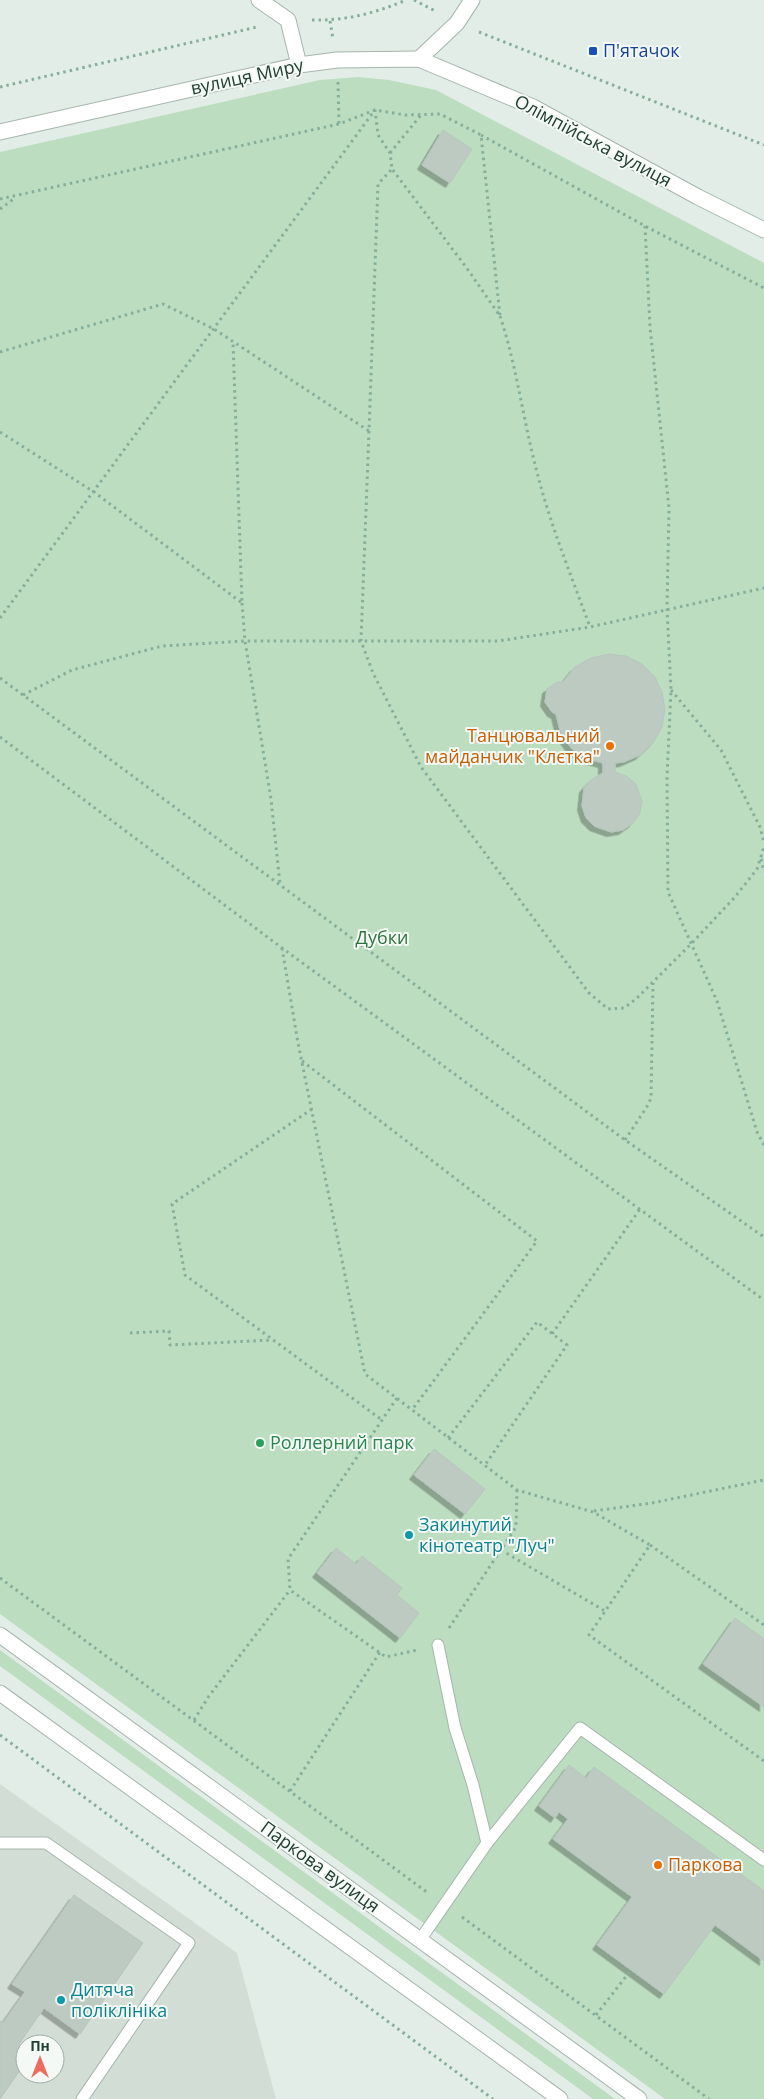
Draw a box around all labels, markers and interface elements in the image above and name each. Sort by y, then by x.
place label: П'ятачок [603,38,680,62]
marker: П'ятачок [587,45,599,57]
street label: вулиця Миру [188,52,306,100]
street label: Олімпійська вулиця [511,89,676,192]
place label: Танцювальний майданчик "Клєтка" [425,723,600,768]
marker: Танцювальний майданчик "Клєтка" [604,740,616,752]
park label: Дубки [356,925,408,949]
place label: Роллерний парк [270,1430,415,1454]
marker: Роллерний парк [254,1437,266,1449]
place label: Закинутий кінотеатр "Луч" [419,1512,555,1557]
marker: Закинутий кінотеатр "Луч" [403,1529,415,1541]
street label: Паркова вулиця [256,1815,385,1918]
place label: Паркова [668,1852,743,1876]
marker: Паркова [652,1859,664,1871]
place label: Дитяча поліклініка [71,1977,167,2022]
marker: Дитяча поліклініка [55,1994,67,2006]
north arrow [15,2034,65,2084]
text: Пн [30,2036,50,2055]

